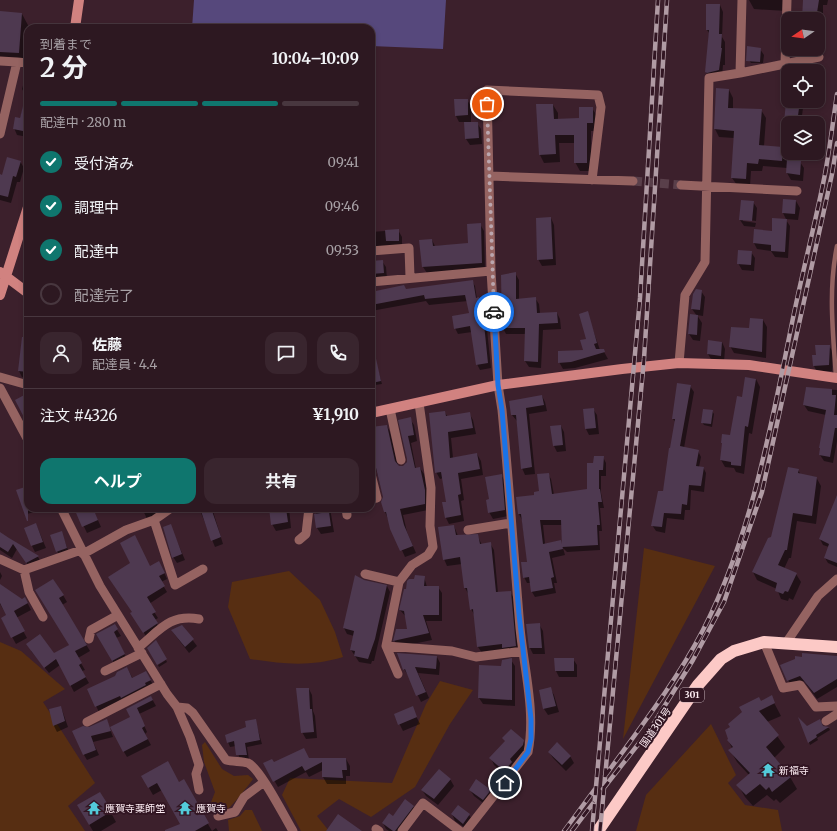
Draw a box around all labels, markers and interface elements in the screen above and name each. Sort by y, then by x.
north arrow [781,12,825,56]
map controls [781,12,825,160]
text: 到着まで [40,36,92,53]
text: 10:04–10:09 [272,49,359,68]
text: 2 分 [40,51,87,84]
button: locate [781,64,825,108]
pin [470,87,504,121]
icon: bag [476,93,498,115]
text: 配達中 · 280 m [40,114,126,131]
button: layers [781,116,825,160]
icon: check [40,151,62,173]
text: 受付済み [74,154,134,173]
text: 09:41 [328,154,359,171]
icon: check [40,195,62,217]
text: 調理中 [74,198,119,217]
text: 09:46 [325,198,359,215]
icon: check [40,239,62,261]
text: 配達中 [74,242,119,261]
text: 09:53 [326,242,359,259]
text: 配達完了 [74,286,134,305]
courier [474,292,514,332]
icon: car [483,301,505,323]
button: person [40,332,82,374]
button: chat [265,332,307,374]
button: phone [317,332,359,374]
text: 佐藤 [92,335,122,354]
text: 配達員 · 4.4 [92,356,157,373]
text: ¥1,910 [312,405,359,424]
text: 注文 #4326 [40,406,117,425]
button: ヘルプ [40,458,196,504]
button: 共有 [204,458,359,504]
road number: 301 [680,688,704,702]
street label: 国道301号 [637,705,674,750]
temple icon: 新福寺 [760,762,776,778]
place label: 新福寺 [779,764,809,777]
pin [488,766,522,800]
icon: home [494,772,516,794]
temple icon: 應賀寺薬師堂 [86,800,102,816]
temple icon: 應賀寺 [177,800,193,816]
place label: 應賀寺薬師堂 [105,802,165,815]
place label: 應賀寺 [196,802,226,815]

